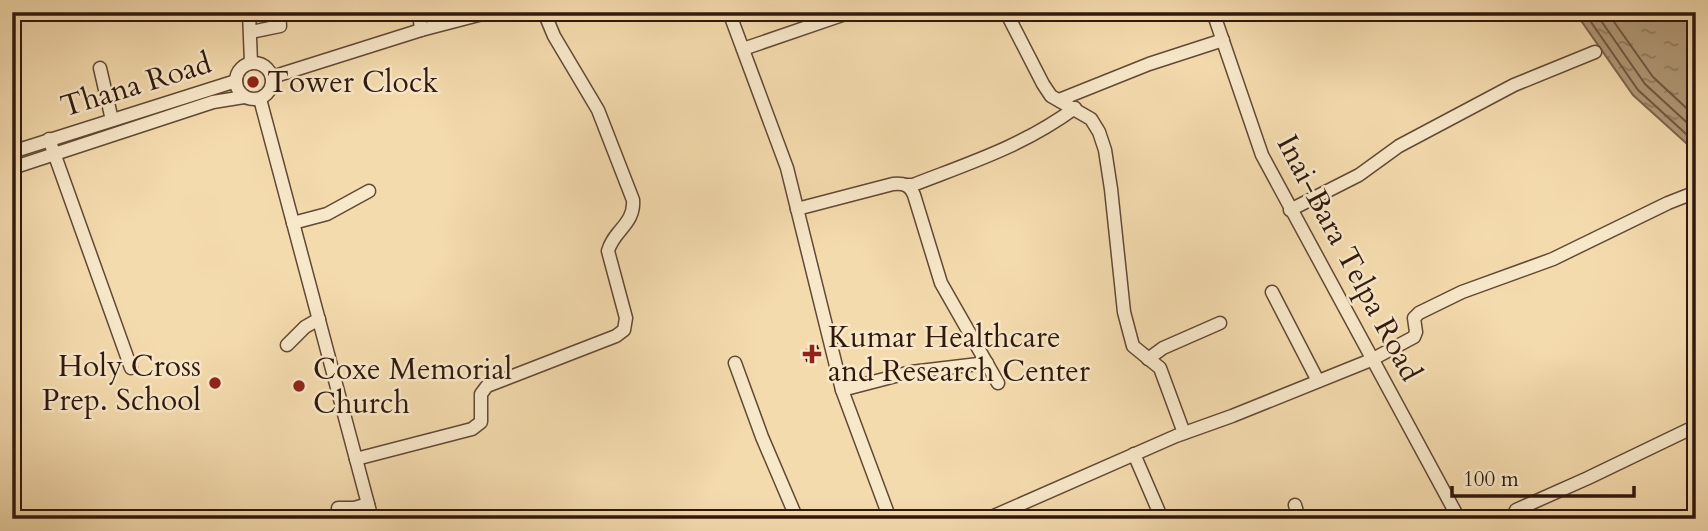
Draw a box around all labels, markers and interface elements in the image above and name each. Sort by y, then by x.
street label: Thana Road [56,43,216,127]
place label: Tower Clock [267,62,438,103]
marker: Tower Clock [245,74,261,90]
street label: Inai-Bara Telpa Road [1267,128,1431,388]
place label: Kumar Healthcare and Research Center [828,317,1090,392]
marker: Kumar Healthcare and Research Center [802,344,822,364]
place label: Holy Cross Prep. School [42,346,201,421]
place label: Coxe Memorial Church [313,349,513,424]
marker: Holy Cross Prep. School [207,375,223,391]
marker: Coxe Memorial Church [291,378,307,394]
scale bar [1452,454,1634,498]
text: 100 m [1463,465,1519,494]

